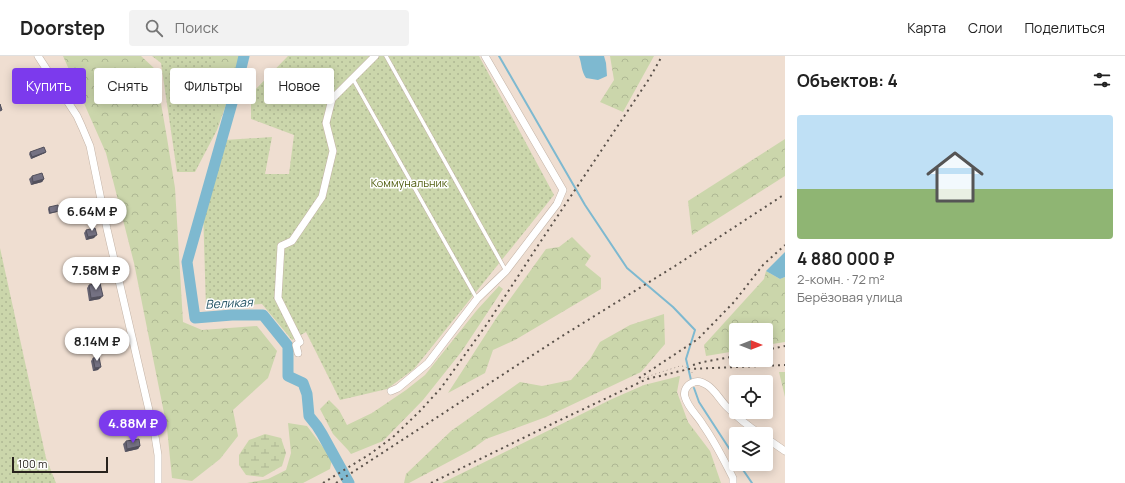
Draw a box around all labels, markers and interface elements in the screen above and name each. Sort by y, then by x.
search box [129,10,409,46]
text: Doorstep [20,15,105,41]
icon: search [143,17,165,39]
text: Поиск [175,17,218,38]
text: Карта [907,18,946,37]
text: Слои [968,18,1002,37]
text: Поделиться [1024,18,1105,37]
chip: Купить [12,68,86,104]
chip: Снять [94,68,162,104]
chip: Фильтры [170,68,256,104]
chip: Новое [264,68,334,104]
text: Объектов: 4 [797,69,898,92]
icon: filters [1091,69,1113,91]
icon: home [919,141,991,213]
park label: Коммунальник [371,175,448,190]
pin: 6.64M ₽ [55,198,129,232]
text: 6.64M ₽ [67,202,117,220]
text: 4 880 000 ₽ [797,247,895,270]
pin: 7.58M ₽ [59,257,133,291]
text: 7.58M ₽ [72,261,120,279]
text: 2-комн. · 72 m² [797,270,885,288]
text: Берёзовая улица [797,288,902,306]
water label: Великая [205,293,254,313]
north arrow [729,323,773,367]
map controls [729,323,773,471]
pin: 8.14M ₽ [60,328,134,362]
text: 8.14M ₽ [74,332,120,350]
button: locate [729,375,773,419]
pin: 4.88M ₽ [96,410,170,444]
text: 4.88M ₽ [108,414,158,432]
button: layers [729,427,773,471]
scale bar [12,455,108,474]
text: 100 m [18,456,47,471]

